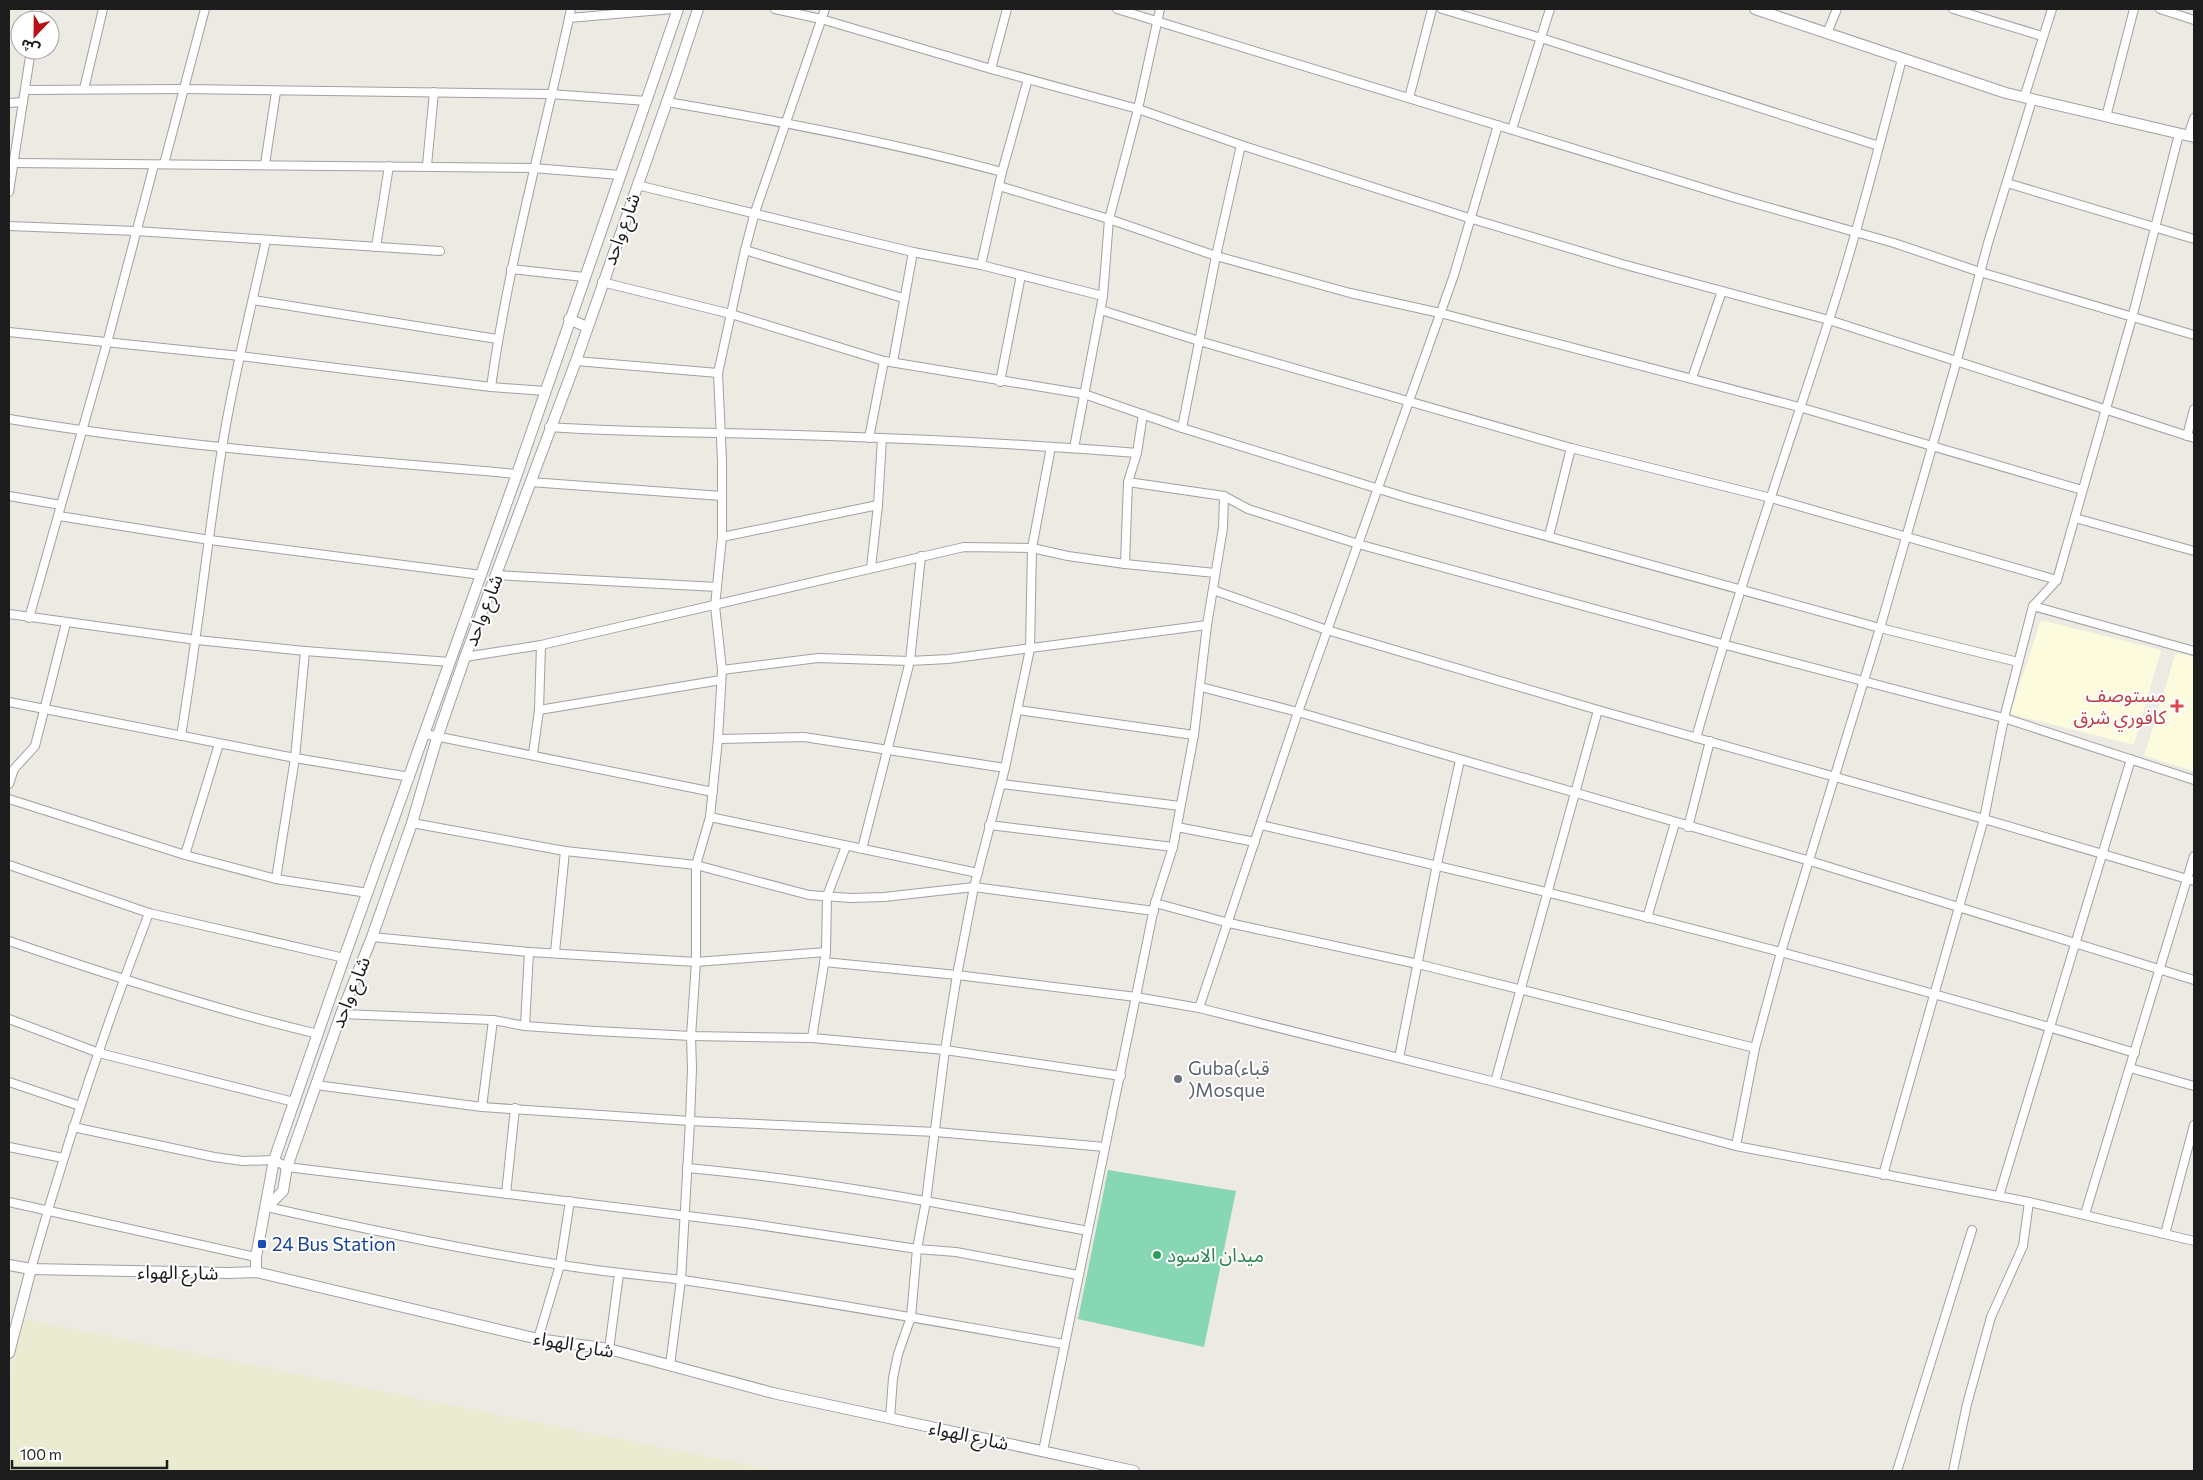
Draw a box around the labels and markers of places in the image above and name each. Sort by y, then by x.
place label: مستوصف كافوري شرق [2074,683,2167,732]
marker: مستوصف كافوري شرق [2170,699,2184,713]
place label: Guba(قباء )Mosque [1188,1056,1269,1101]
marker: Guba(قباء )Mosque [1172,1073,1184,1085]
place label: 24 Bus Station [272,1232,396,1255]
marker: 24 Bus Station [256,1238,268,1250]
place label: ميدان الاسود [1167,1243,1264,1267]
marker: ميدان الاسود [1151,1249,1163,1261]

